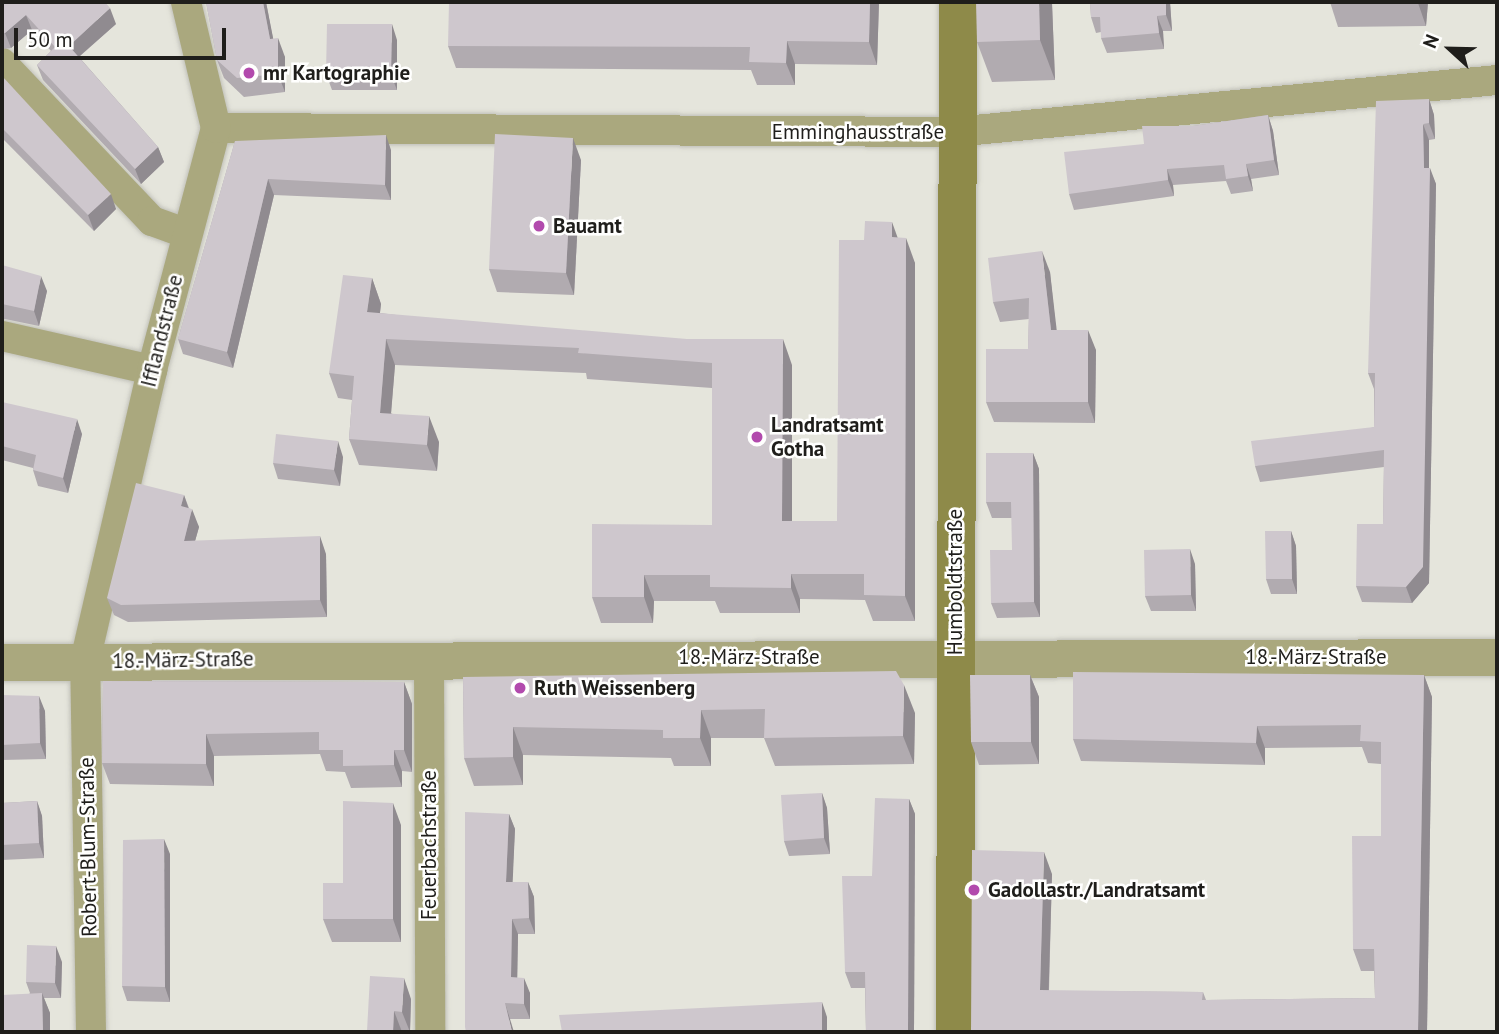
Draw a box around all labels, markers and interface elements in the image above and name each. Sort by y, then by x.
scale bar [18,14,229,58]
north arrow [1415,14,1485,84]
text: 50 m [27,26,73,53]
text: N [1417,31,1444,51]
place label: mr Kartographie [263,60,410,86]
marker: mr Kartographie [241,65,257,81]
street label: Emminghausstraße [772,119,944,145]
place label: Bauamt [553,213,622,239]
marker: Bauamt [531,218,547,234]
street label: Ifflandstraße [136,272,188,390]
place label: Landratsamt Gotha [771,412,884,462]
marker: Landratsamt Gotha [749,429,765,445]
street label: Humboldtstraße [942,509,968,655]
street label: 18.-März-Straße [678,644,820,670]
street label: 18.-März-Straße [1245,644,1387,670]
street label: 18.-März-Straße [112,646,254,674]
place label: Ruth Weissenberg [534,675,696,701]
marker: Ruth Weissenberg [512,680,528,696]
street label: Robert-Blum-Straße [74,757,102,937]
street label: Feuerbachstraße [416,770,442,920]
place label: Gadollastr./Landratsamt [988,877,1205,903]
marker: Gadollastr./Landratsamt [966,882,982,898]

